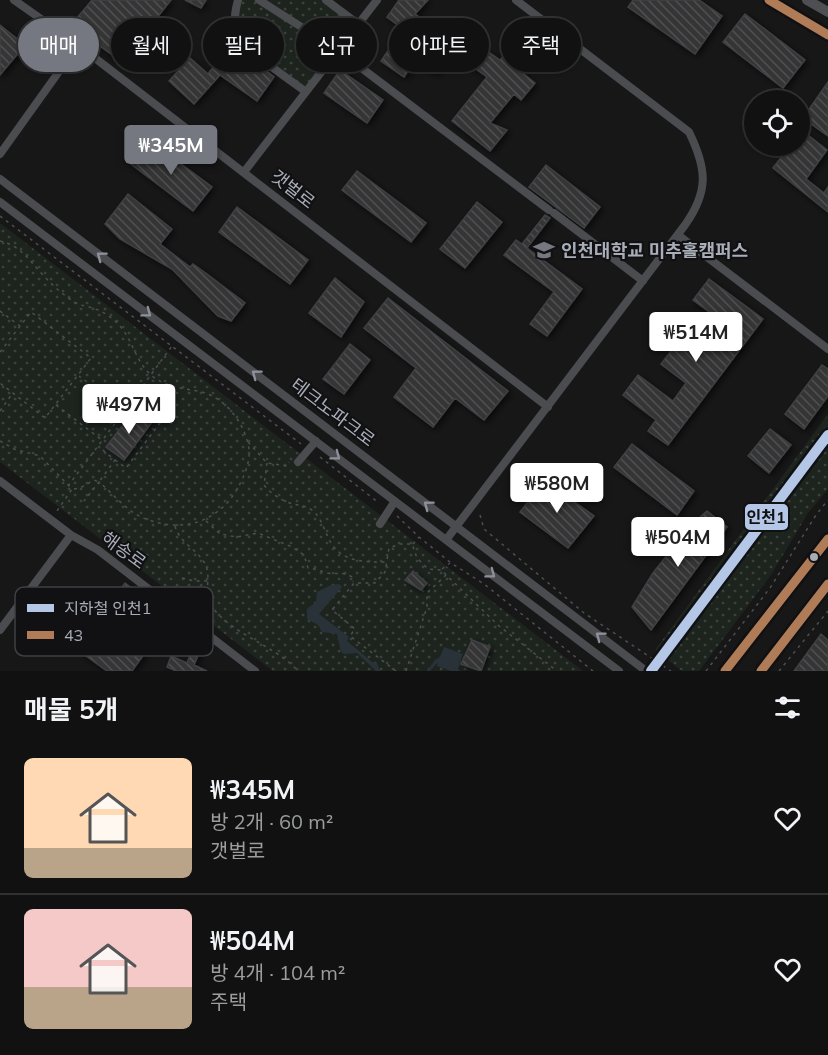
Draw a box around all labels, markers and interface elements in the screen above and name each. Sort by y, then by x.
chip: 매매 [18,18,99,72]
chip: 월세 [111,18,191,72]
chip: 필터 [203,18,284,72]
chip: 신규 [296,18,377,72]
chip: 아파트 [389,18,489,72]
chip: 주택 [501,18,581,72]
map controls [744,90,810,156]
button: locate [744,90,810,156]
pin: ₩345M [129,125,213,176]
text: ₩345M [138,132,204,157]
street label: 갯벌로 [266,165,320,213]
school or university icon: 인천대학교 미추홀캠퍼스 [532,238,556,262]
place label: 인천대학교 미추홀캠퍼스 [561,239,748,262]
one-way arrow [97,252,108,263]
one-way arrow [140,306,151,317]
pin: ₩514M [654,312,738,363]
text: ₩514M [663,319,729,344]
one-way arrow [252,370,263,381]
street label: 테크노파크로 [286,373,380,451]
pin: ₩497M [87,384,171,435]
text: ₩497M [96,391,162,416]
one-way arrow [329,449,340,460]
pin: ₩580M [515,463,599,514]
text: ₩580M [524,470,590,495]
one-way arrow [424,501,435,512]
line badge: 인천1 [744,503,789,531]
text: 인천1 [746,507,786,527]
pin: ₩504M [636,517,720,568]
text: ₩504M [645,524,711,549]
street label: 해송로 [97,526,151,574]
unlabelled marker [808,551,820,563]
one-way arrow [485,567,496,578]
legend [15,587,213,656]
text: 지하철 인천1 [64,598,151,618]
text: 43 [64,625,83,645]
one-way arrow [595,632,606,643]
icon: filters [771,691,804,724]
text: 매물 5개 [24,693,118,726]
text: ₩345M [210,773,295,806]
icon: home [72,782,144,854]
icon: heart [771,802,804,835]
text: 방 2개 · 60 m² [210,809,333,834]
text: 갯벌로 [210,838,265,863]
text: ₩504M [210,924,295,957]
icon: home [72,933,144,1005]
icon: heart [771,953,804,986]
text: 방 4개 · 104 m² [210,960,345,985]
text: 주택 [210,989,247,1014]

